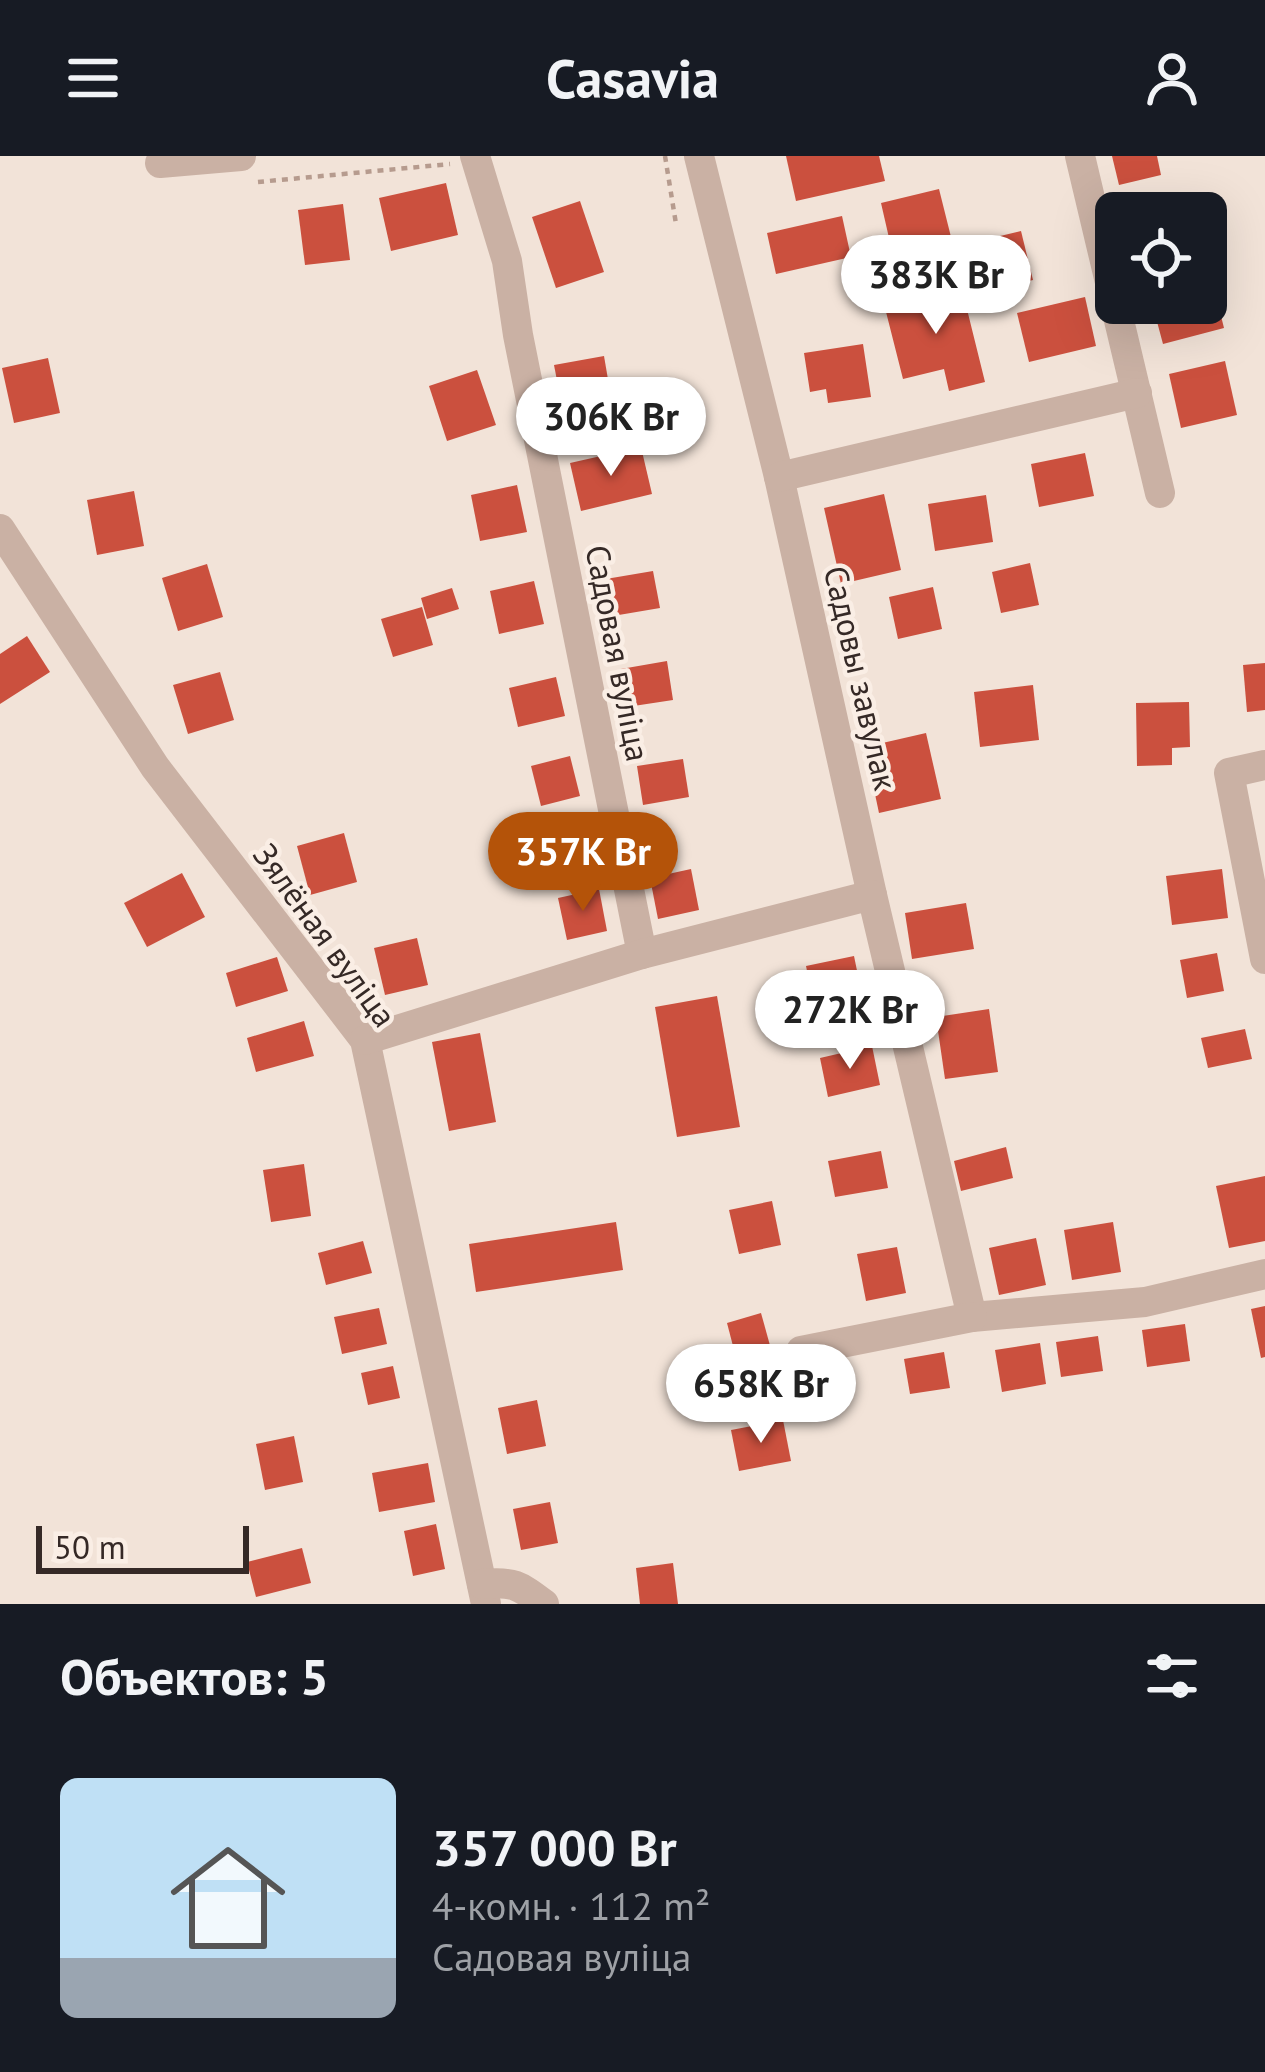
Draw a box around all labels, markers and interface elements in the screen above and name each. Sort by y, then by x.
text: Casavia [546,43,719,113]
icon: menu [60,45,126,111]
icon: person [1139,45,1205,111]
map controls [1095,192,1227,324]
button: locate [1095,192,1227,324]
pin: 383K Br [825,235,1047,337]
text: 383K Br [868,248,1004,299]
pin: 306K Br [500,377,722,479]
text: 306K Br [543,390,679,441]
street label: Садовая вуліца [576,541,661,765]
street label: Садовы завулак [815,562,908,794]
pin: 357K Br [472,812,694,914]
text: 357K Br [515,825,651,876]
street label: Зялёная вуліца [244,834,407,1035]
pin: 272K Br [739,970,961,1072]
text: 272K Br [782,983,918,1034]
pin: 658K Br [650,1344,872,1446]
text: 658K Br [693,1357,829,1408]
scale bar [36,1520,249,1573]
text: 50 m [54,1525,126,1568]
text: Объектов: 5 [60,1643,329,1709]
icon: filters [1139,1643,1205,1709]
text: 357 000 Br [432,1814,677,1880]
icon: home [156,1826,300,1970]
text: 4-комн. · 112 m² [432,1880,710,1931]
text: Садовая вуліца [432,1931,691,1982]

